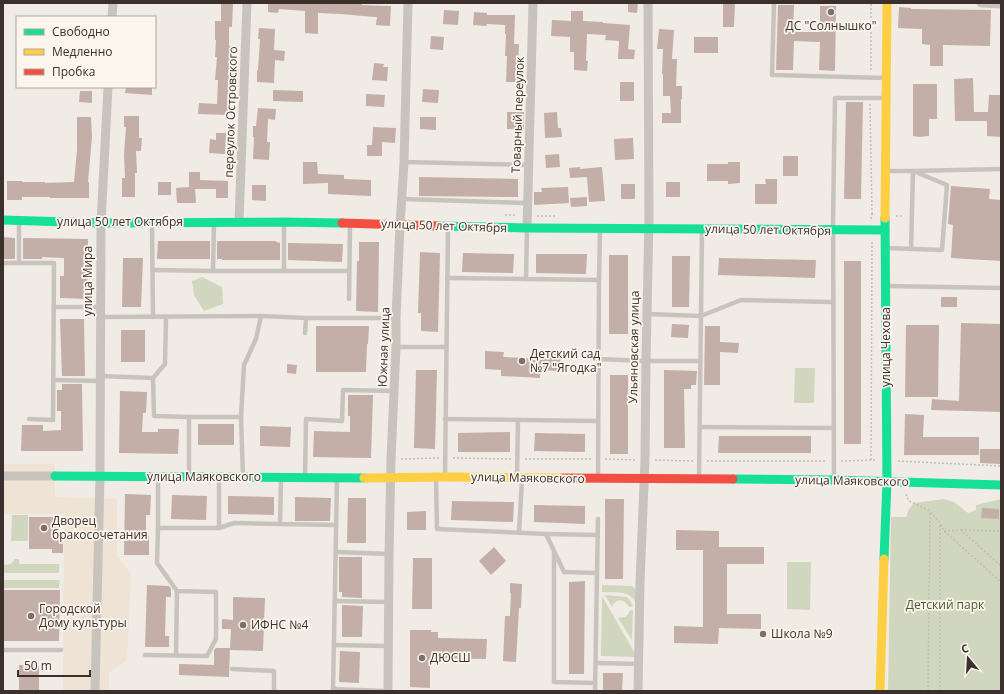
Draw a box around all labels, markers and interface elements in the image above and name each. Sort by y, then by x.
marker: ДС "Солнышко" [826,7,836,17]
legend [16,16,156,88]
place label: ДС "Солнышко" [786,17,877,34]
text: Свободно [52,23,110,40]
text: Медленно [52,43,112,60]
street label: переулок Островского [220,46,241,178]
street label: Товарный переулок [507,56,528,174]
text: Пробка [52,63,95,80]
street label: улица 50 лет Октября [57,213,183,230]
street label: улица 50 лет Октября [381,215,507,236]
street label: улица 50 лет Октября [705,220,831,239]
street label: улица Мира [79,246,96,316]
street label: Ульяновская улица [624,290,643,404]
street label: Южная улица [374,307,393,387]
street label: улица Чехова [877,307,894,387]
place label: Детский сад №7 "Ягодка" [530,345,602,376]
marker: Детский сад №7 "Ягодка" [517,356,527,366]
street label: улица Маяковского [147,468,261,485]
street label: улица Маяковского [471,468,585,487]
street label: улица Маяковского [795,471,909,490]
place label: Дворец бракосочетания [52,512,148,543]
marker: Дворец бракосочетания [39,523,49,533]
park label: Детский парк [906,596,985,613]
place label: Городской Дому культуры [39,600,127,631]
marker: Городской Дому культуры [26,611,36,621]
place label: ИФНС №4 [251,616,308,633]
marker: ИФНС №4 [238,620,248,630]
place label: Школа №9 [771,625,833,642]
marker: Школа №9 [758,629,768,639]
north arrow [948,638,988,678]
text: С [959,640,970,656]
place label: ДЮСШ [430,649,471,666]
scale bar [18,652,90,678]
marker: ДЮСШ [417,653,427,663]
text: 50 m [24,657,52,674]

